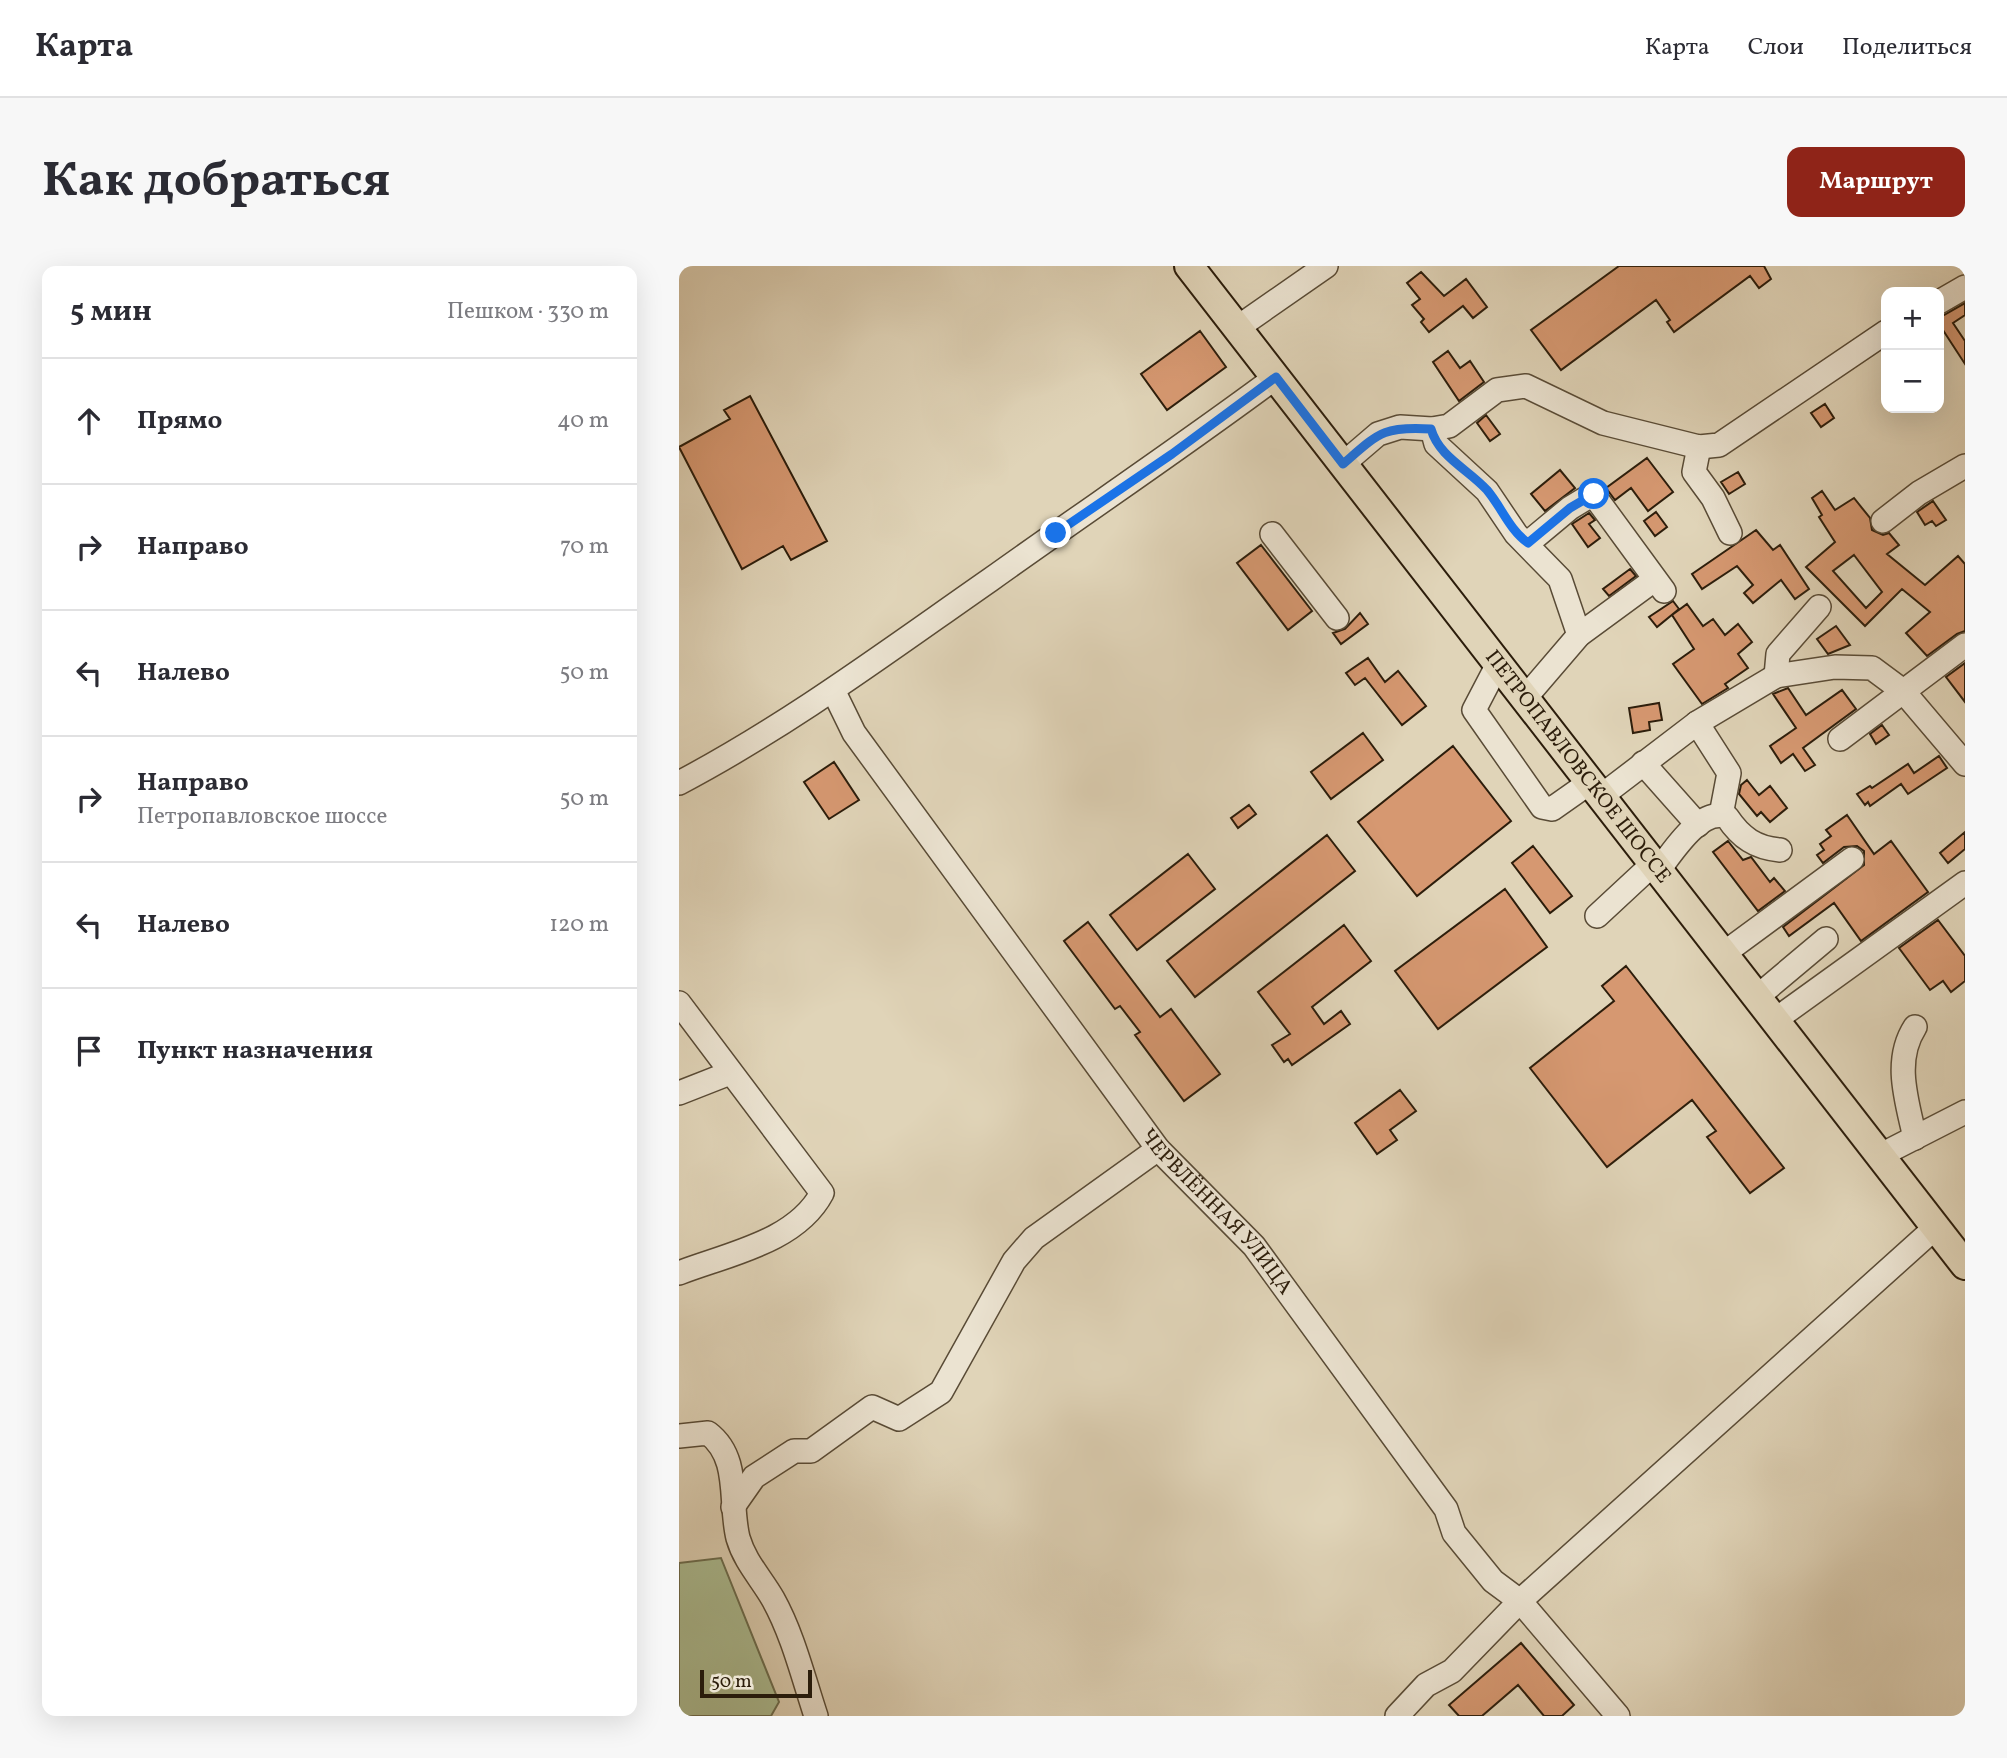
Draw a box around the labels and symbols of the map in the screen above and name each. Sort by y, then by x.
route start [1578,478,1609,509]
route end [1040,517,1071,548]
street label: ПЕТРОПАВЛОВСКОЕ ШОССЕ [1478,644,1678,889]
street label: ЧЕРВЛЁННАЯ УЛИЦА [1133,1123,1300,1301]
scale bar [700,1667,812,1699]

